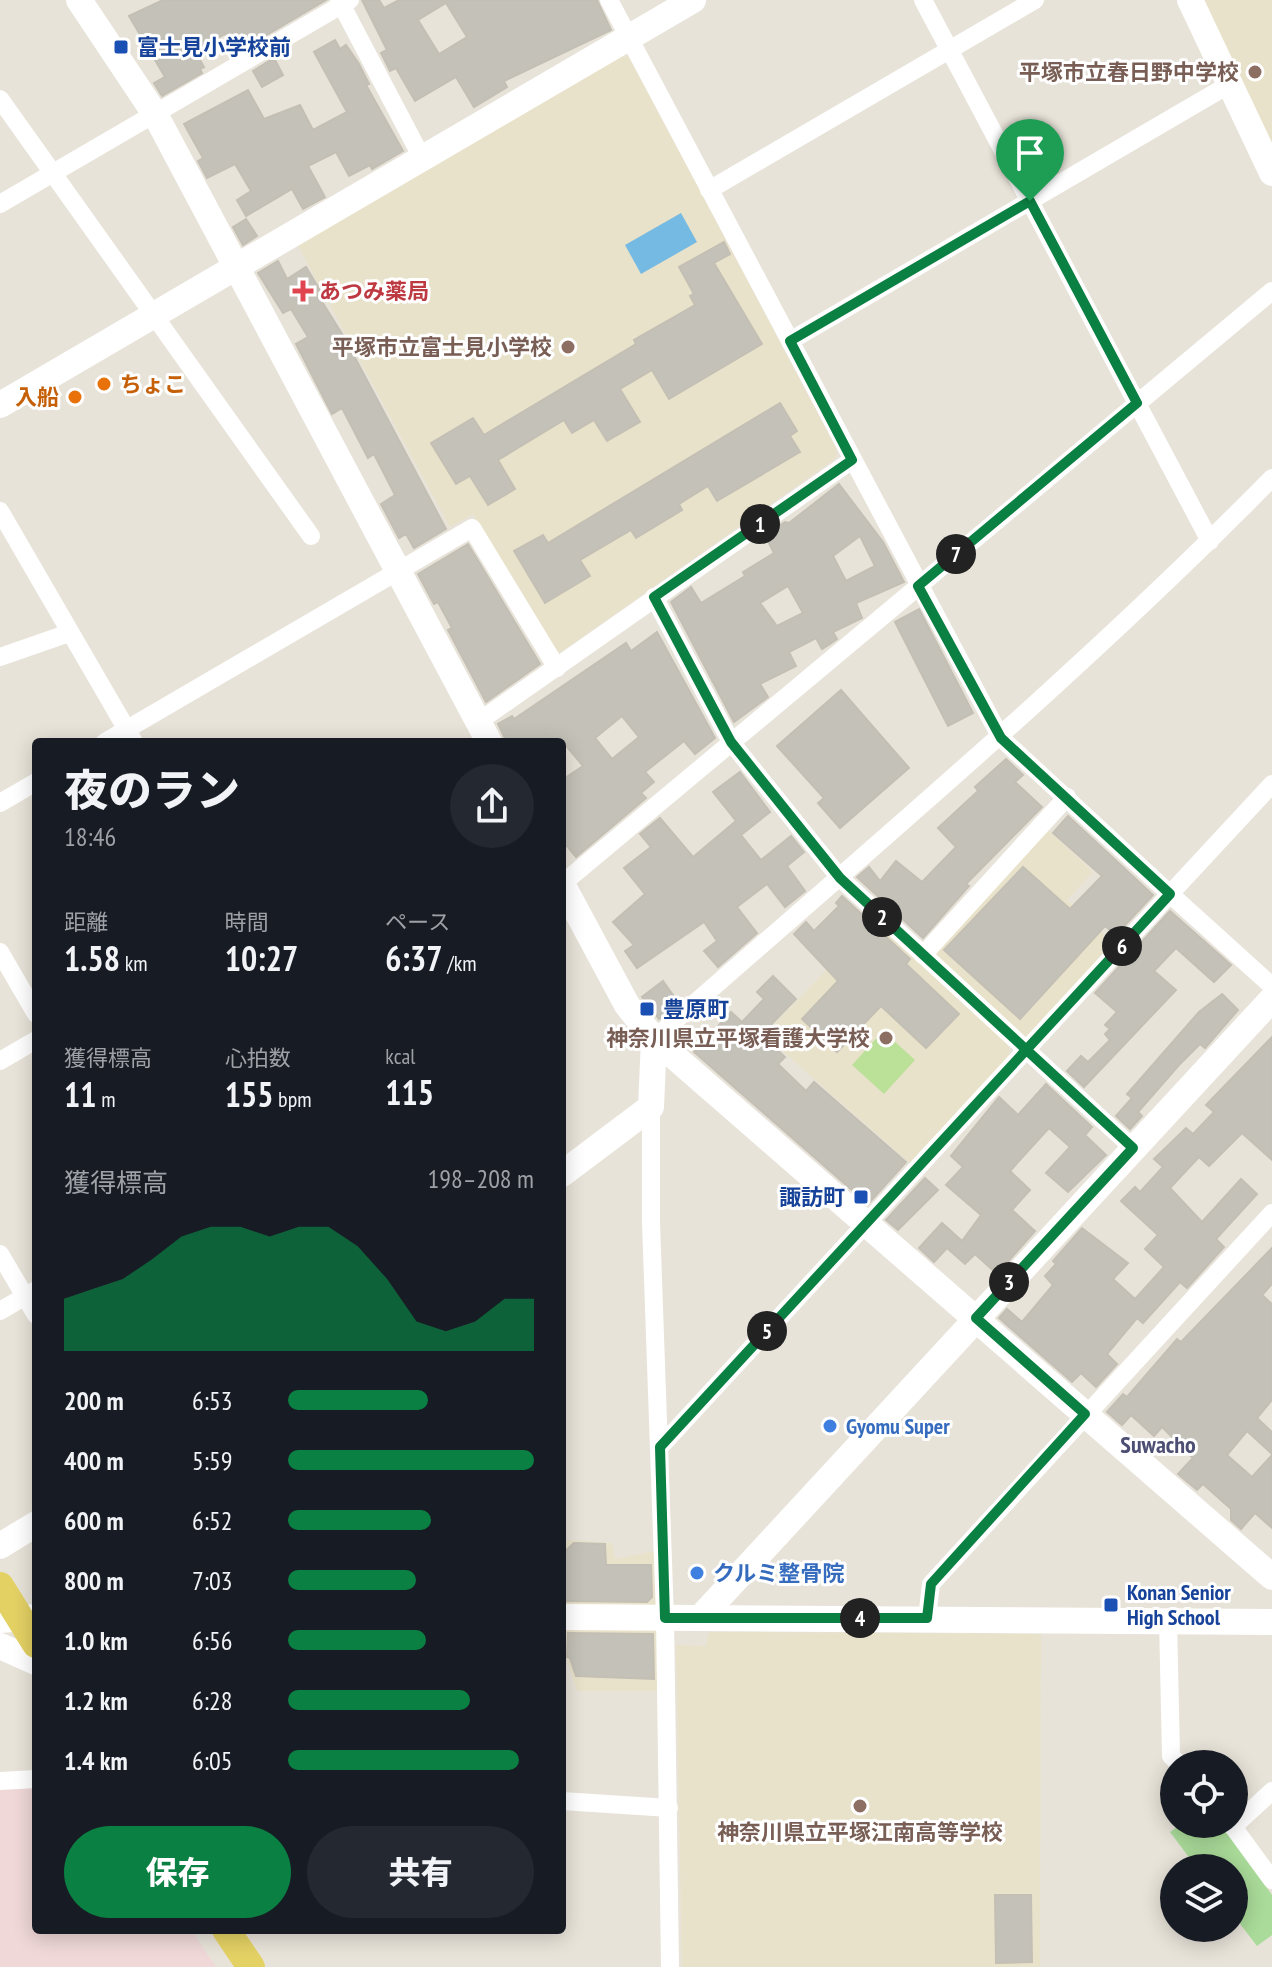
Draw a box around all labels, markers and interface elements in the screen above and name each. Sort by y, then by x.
place label: 富士見小学校前 [137,33,291,61]
marker: 富士見小学校前 [112,38,130,56]
place label: 平塚市立春日野中学校 [1019,58,1239,86]
marker: 平塚市立春日野中学校 [1246,63,1264,81]
pin [996,119,1064,201]
icon: arrive [1008,131,1052,175]
place label: あつみ薬局 [319,277,429,305]
marker: あつみ薬局 [294,282,312,300]
place label: 平塚市立富士見小学校 [332,333,552,361]
marker: 平塚市立富士見小学校 [559,338,577,356]
place label: ちょこ [120,370,186,398]
marker: ちょこ [95,375,113,393]
place label: 入船 [15,383,59,411]
marker: 入船 [66,388,84,406]
pin: 1 [740,504,780,544]
text: 1 [755,510,765,538]
pin: 7 [936,534,976,574]
text: 7 [951,540,961,568]
text: 夜のラン [64,761,240,818]
button: share [450,764,534,848]
text: 18:46 [64,820,116,853]
pin: 2 [862,897,902,937]
text: 2 [877,903,887,931]
text: 距離 [64,908,108,936]
text: 時間 [225,908,269,936]
text: ペース [385,908,450,936]
pin: 6 [1102,926,1142,966]
text: 6 [1117,932,1127,960]
text: 1.58 [64,936,120,980]
text: 10:27 [225,936,298,980]
text: 6:37 [385,936,443,980]
text: km [120,949,148,977]
text: /km [443,949,477,977]
place label: 豊原町 [663,995,729,1023]
marker: 豊原町 [638,1000,656,1018]
place label: 神奈川県立平塚看護大学校 [606,1024,870,1052]
marker: 神奈川県立平塚看護大学校 [877,1029,895,1047]
text: kcal [385,1042,415,1070]
text: 獲得標高 [64,1044,152,1072]
text: 心拍数 [225,1044,291,1072]
text: 115 [385,1070,434,1114]
text: 11 [64,1072,97,1116]
text: 155 [225,1072,273,1116]
text: m [97,1085,116,1113]
text: bpm [273,1085,312,1113]
text: 198–208 m [428,1162,534,1195]
text: 獲得標高 [64,1166,168,1199]
place label: 諏訪町 [779,1183,845,1211]
marker: 諏訪町 [852,1188,870,1206]
pin: 3 [989,1262,1029,1302]
text: 3 [1004,1268,1014,1296]
pin: 5 [747,1311,787,1351]
text: 5 [762,1317,772,1345]
text: 200 m [64,1384,124,1417]
text: 6:53 [192,1384,232,1417]
place label: Gyomu Super [846,1412,950,1440]
marker: Gyomu Super [821,1417,839,1435]
district label: Suwacho [1120,1429,1196,1460]
text: 400 m [64,1444,124,1477]
text: 5:59 [192,1444,232,1477]
text: 600 m [64,1504,124,1537]
text: 6:52 [192,1504,232,1537]
place label: クルミ整骨院 [713,1559,844,1587]
text: 800 m [64,1564,124,1597]
text: 7:03 [192,1564,232,1597]
marker: クルミ整骨院 [688,1564,706,1582]
place label: Konan Senior High School [1127,1578,1231,1631]
marker: Konan Senior High School [1102,1596,1120,1614]
pin: 4 [840,1598,880,1638]
text: 4 [855,1604,865,1632]
text: 1.0 km [64,1624,128,1657]
text: 6:56 [192,1624,232,1657]
text: 1.2 km [64,1684,128,1717]
text: 6:28 [192,1684,232,1717]
text: 1.4 km [64,1744,128,1777]
text: 6:05 [192,1744,232,1777]
map controls [1160,1750,1248,1942]
button: locate [1160,1750,1248,1838]
marker: 神奈川県立平塚江南高等学校 [851,1797,869,1815]
place label: 神奈川県立平塚江南高等学校 [717,1818,1003,1846]
button: 保存 [64,1826,291,1918]
button: 共有 [307,1826,534,1918]
button: layers [1160,1854,1248,1942]

